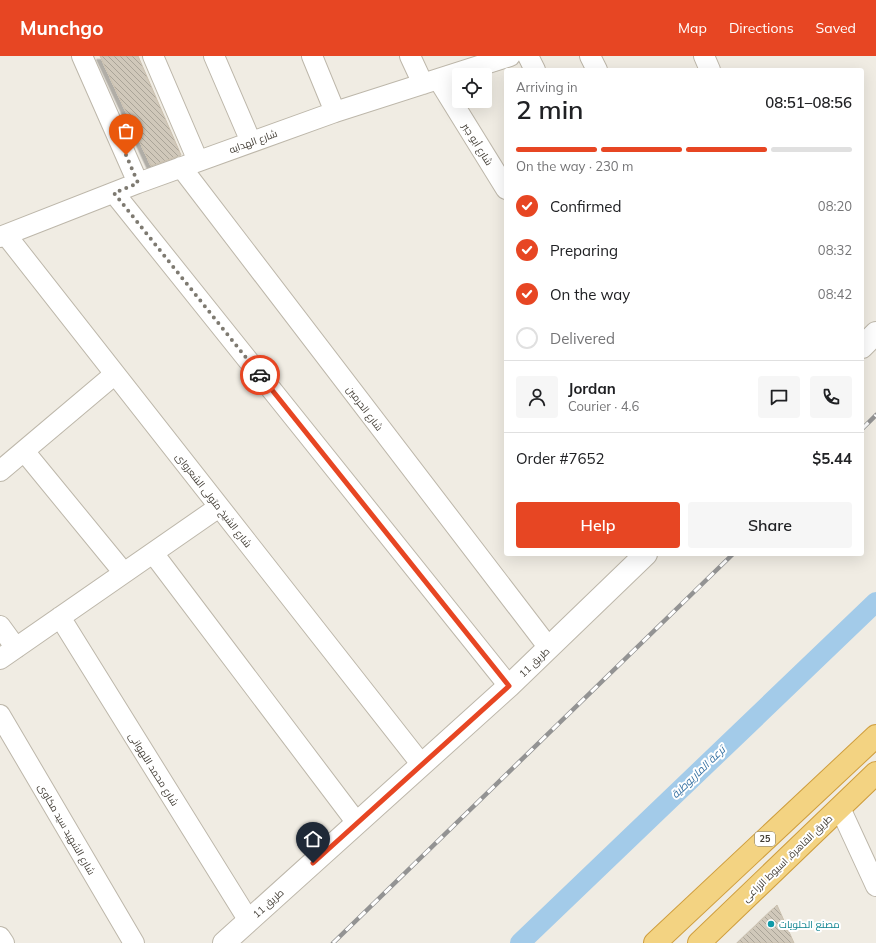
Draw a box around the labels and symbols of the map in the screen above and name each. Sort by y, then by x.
pin [109,114,143,155]
street label: شارع أبو جبر [459,120,496,168]
street label: شارع الهدايه [227,127,279,156]
courier [240,355,280,395]
street label: شارع الحرمين [344,383,386,433]
street label: شارع الشيخ متولى الشعرواى [173,450,255,550]
street label: طريق 11 [516,645,552,680]
street label: شارع محمد اللهوانى [126,730,181,808]
water label: ترعة الماريوطية [668,741,729,801]
street label: شارع الشهيد سيد مكاوى [35,781,98,877]
street label: طريق القاهرة, اسيوط الزراعى [740,812,835,905]
pin [296,822,330,863]
road number: 25 [755,832,775,846]
street label: طريق 11 [250,886,287,921]
place label: مصنع الحلويات [779,918,840,931]
marker: مصنع الحلويات [766,919,776,929]

